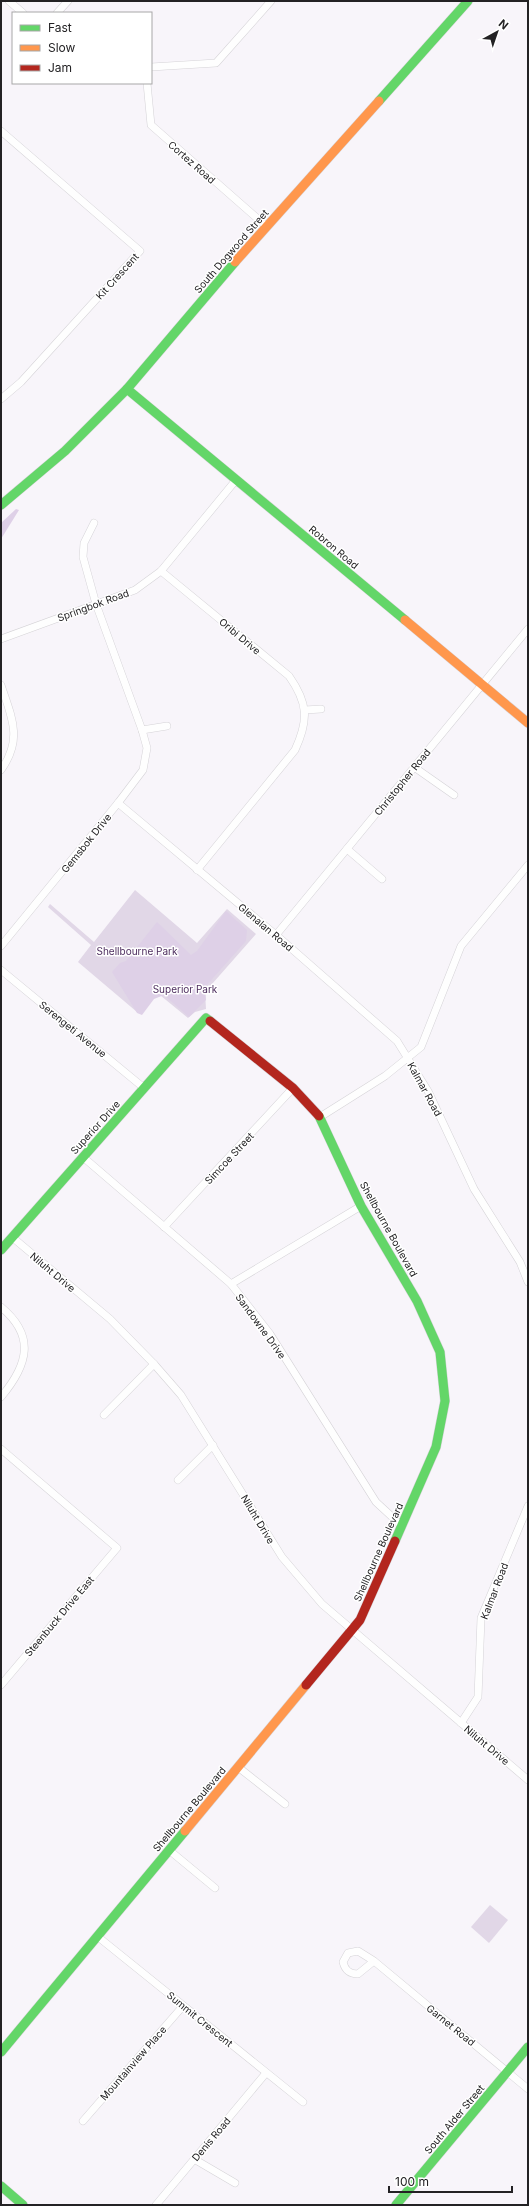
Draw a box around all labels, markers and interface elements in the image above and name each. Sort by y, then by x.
legend [12,12,152,84]
north arrow [477,12,517,52]
text: N [496,16,511,32]
text: Fast [48,20,72,35]
text: Slow [48,40,76,55]
text: Jam [48,60,72,75]
street label: Cortez Road [166,138,218,186]
street label: South Dogwood Street [191,206,271,295]
street label: Kit Crescent [93,250,141,302]
street label: Robron Road [307,523,361,571]
street label: Springbok Road [55,586,131,624]
street label: Oribi Drive [217,615,263,657]
street label: Christopher Road [371,746,433,818]
street label: Gemsbok Drive [58,811,114,875]
street label: Glenalan Road [236,901,296,953]
park label: Shellbourne Park [97,945,178,957]
park label: Superior Park [153,983,218,995]
street label: Serengeti Avenue [37,998,109,1060]
street label: Kalmar Road [405,1060,445,1118]
street label: Superior Drive [68,1098,122,1156]
street label: Simcoe Street [202,1129,256,1186]
street label: Shellbourne Boulevard [358,1179,420,1279]
street label: Niluht Drive [28,1250,78,1294]
street label: Sandowne Drive [233,1291,289,1361]
street label: Niluht Drive [239,1492,277,1546]
street label: Shellbourne Boulevard [351,1501,405,1603]
street label: Kalmar Road [478,1561,510,1621]
street label: Steenbuck Drive East [22,1573,97,1659]
street label: Niluht Drive [462,1723,512,1767]
street label: Shellbourne Boulevard [150,1764,228,1854]
street label: Summit Crescent [165,1989,236,2050]
street label: Garnet Road [424,2002,478,2048]
street label: Mountainview Place [97,2023,169,2103]
street label: South Alder Street [422,2082,487,2156]
street label: Denis Road [189,2115,233,2163]
scale bar [389,2168,512,2194]
text: 100 m [395,2174,429,2189]

